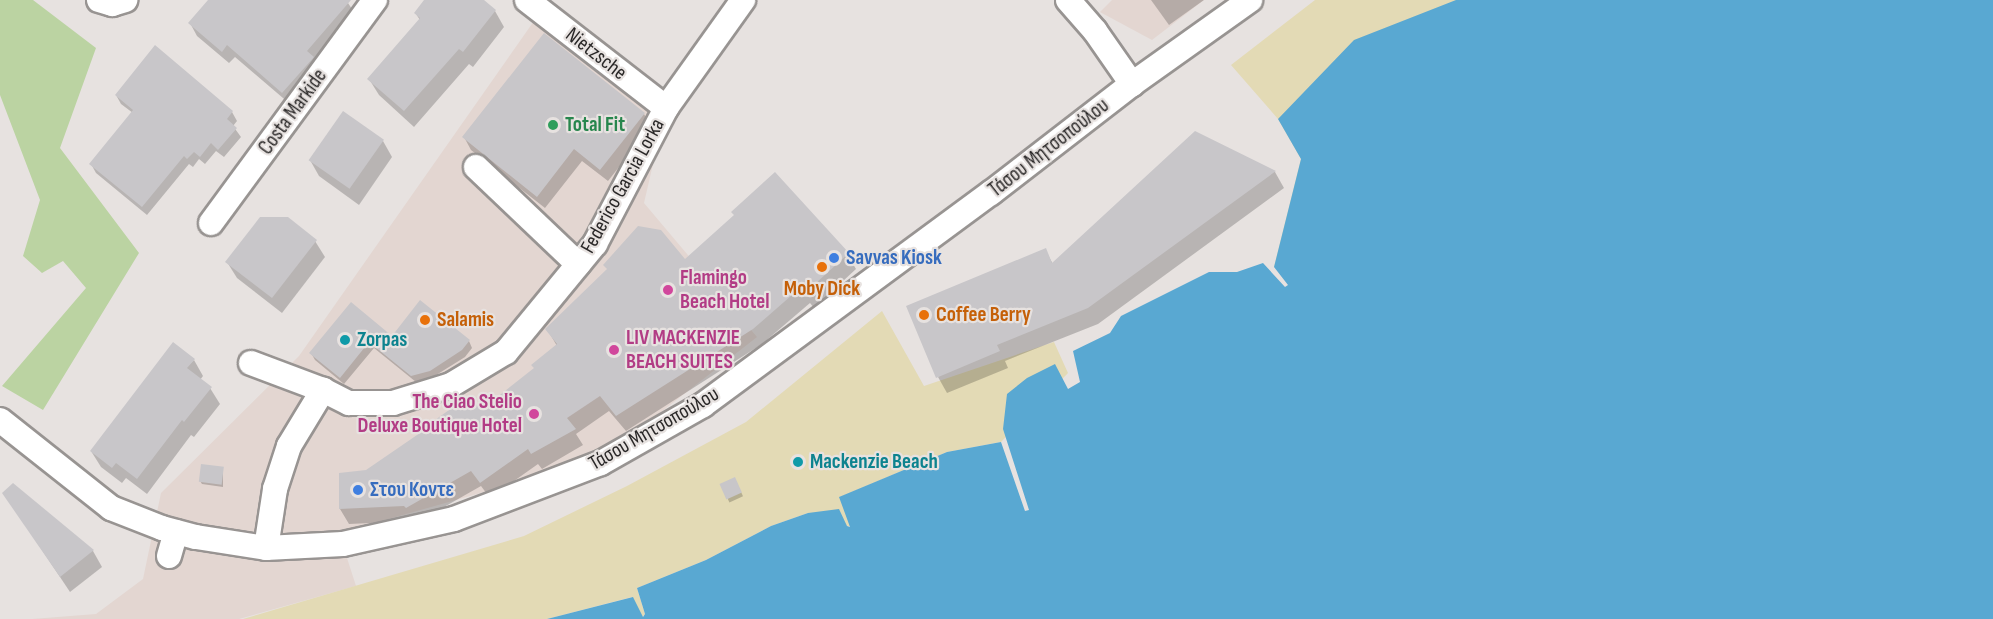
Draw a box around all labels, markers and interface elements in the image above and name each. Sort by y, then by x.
street label: Nietzsche [560,22,632,86]
street label: Costa Markide [254,64,332,160]
street label: Τάσου Μητσοπούλου [984,93,1114,203]
place label: Total Fit [565,112,625,138]
street label: Federico Garcia Lorka [576,114,670,258]
marker: Total Fit [546,118,560,132]
place label: Savvas Kiosk [846,245,942,271]
marker: Savvas Kiosk [827,251,841,265]
marker: Moby Dick [815,260,829,274]
place label: Flamingo Beach Hotel [680,265,769,315]
place label: Moby Dick [784,276,860,302]
marker: Flamingo Beach Hotel [661,283,675,297]
place label: Coffee Berry [936,302,1031,328]
place label: Salamis [437,307,494,333]
marker: Coffee Berry [917,308,931,322]
marker: Salamis [418,313,432,327]
place label: LIV MACKENZIE BEACH SUITES [626,325,740,375]
place label: Zorpas [357,327,407,353]
marker: Zorpas [338,333,352,347]
marker: LIV MACKENZIE BEACH SUITES [607,343,621,357]
street label: Τάσου Μητσοπούλου [585,382,723,476]
place label: The Ciao Stelio Deluxe Boutique Hotel [358,389,522,439]
marker: The Ciao Stelio Deluxe Boutique Hotel [527,407,541,421]
place label: Mackenzie Beach [810,449,938,475]
marker: Mackenzie Beach [791,455,805,469]
place label: Στου Κοντε [370,477,454,503]
marker: Στου Κοντε [351,483,365,497]

